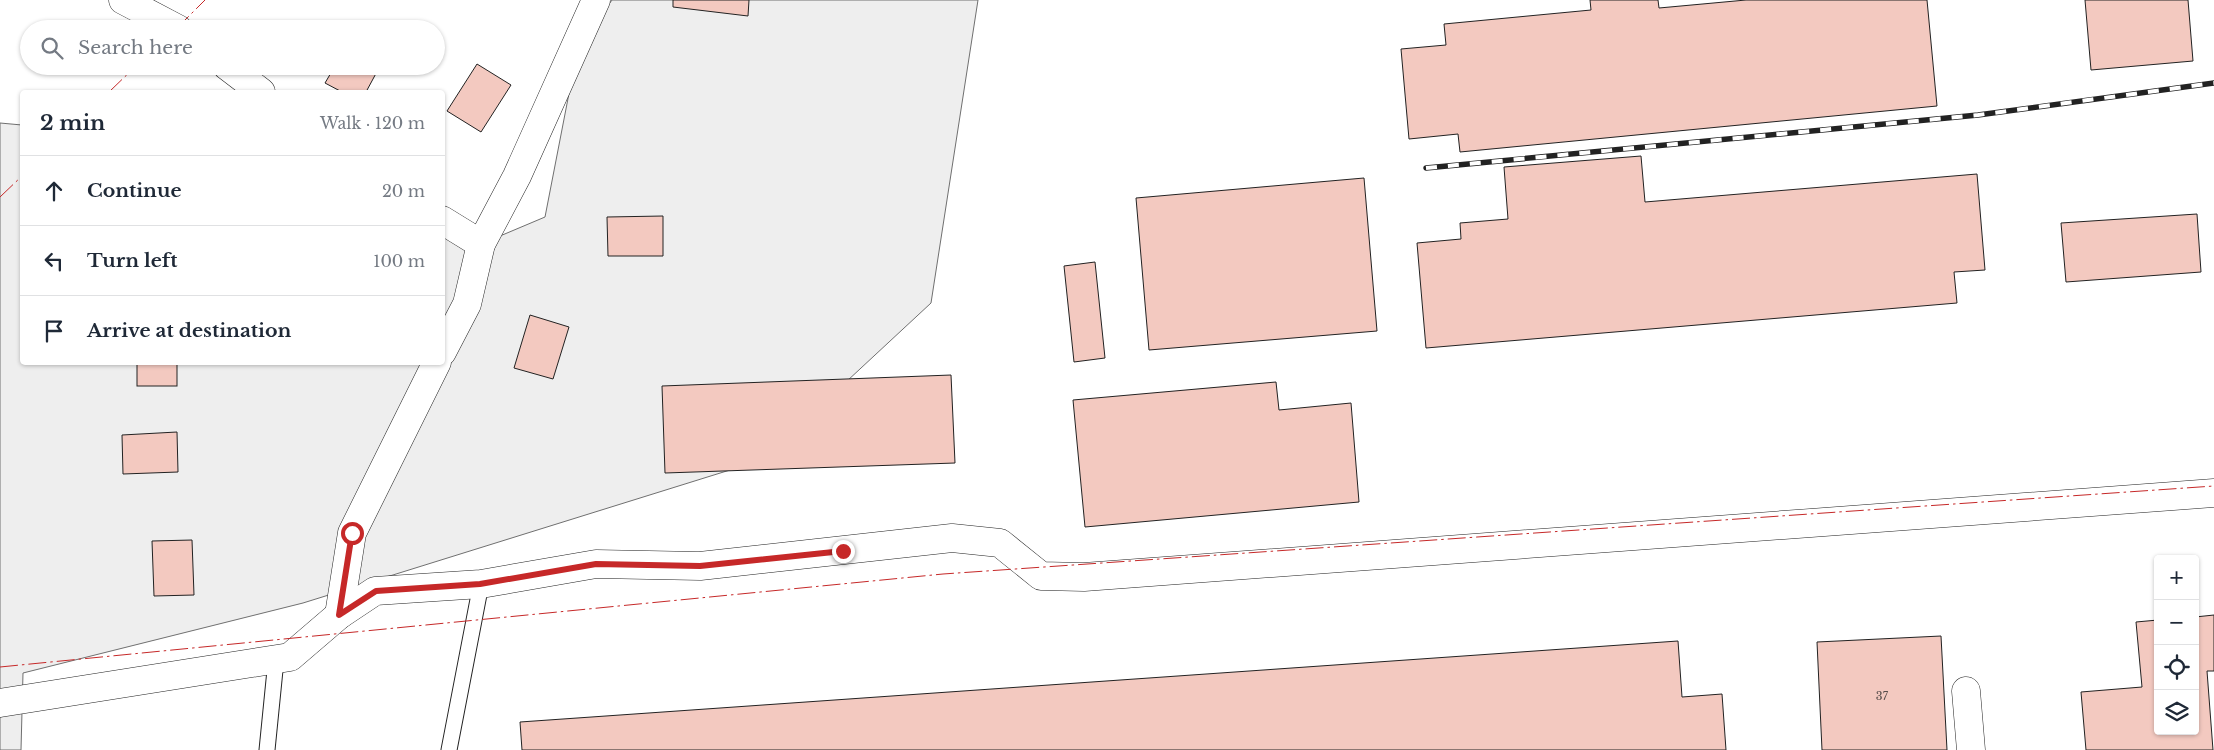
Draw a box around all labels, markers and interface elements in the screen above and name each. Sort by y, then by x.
search box [20,20,445,75]
icon: search [38,34,66,62]
text: Search here [78,36,193,59]
text: 2 min [40,110,105,136]
text: Walk · 120 m [320,113,425,133]
icon: ahead [40,177,68,205]
text: Continue [87,179,182,202]
text: 20 m [382,181,425,201]
icon: left [40,247,68,275]
text: Turn left [87,249,178,272]
text: 100 m [373,251,425,271]
icon: arrive [40,317,68,345]
text: Arrive at destination [87,319,291,342]
route start [341,522,364,545]
route end [832,540,855,563]
map controls [2154,555,2199,735]
button: + [2154,555,2199,600]
button: − [2154,600,2199,645]
button: locate [2154,645,2199,690]
house number: 37 [1876,689,1889,703]
button: layers [2154,690,2199,735]

